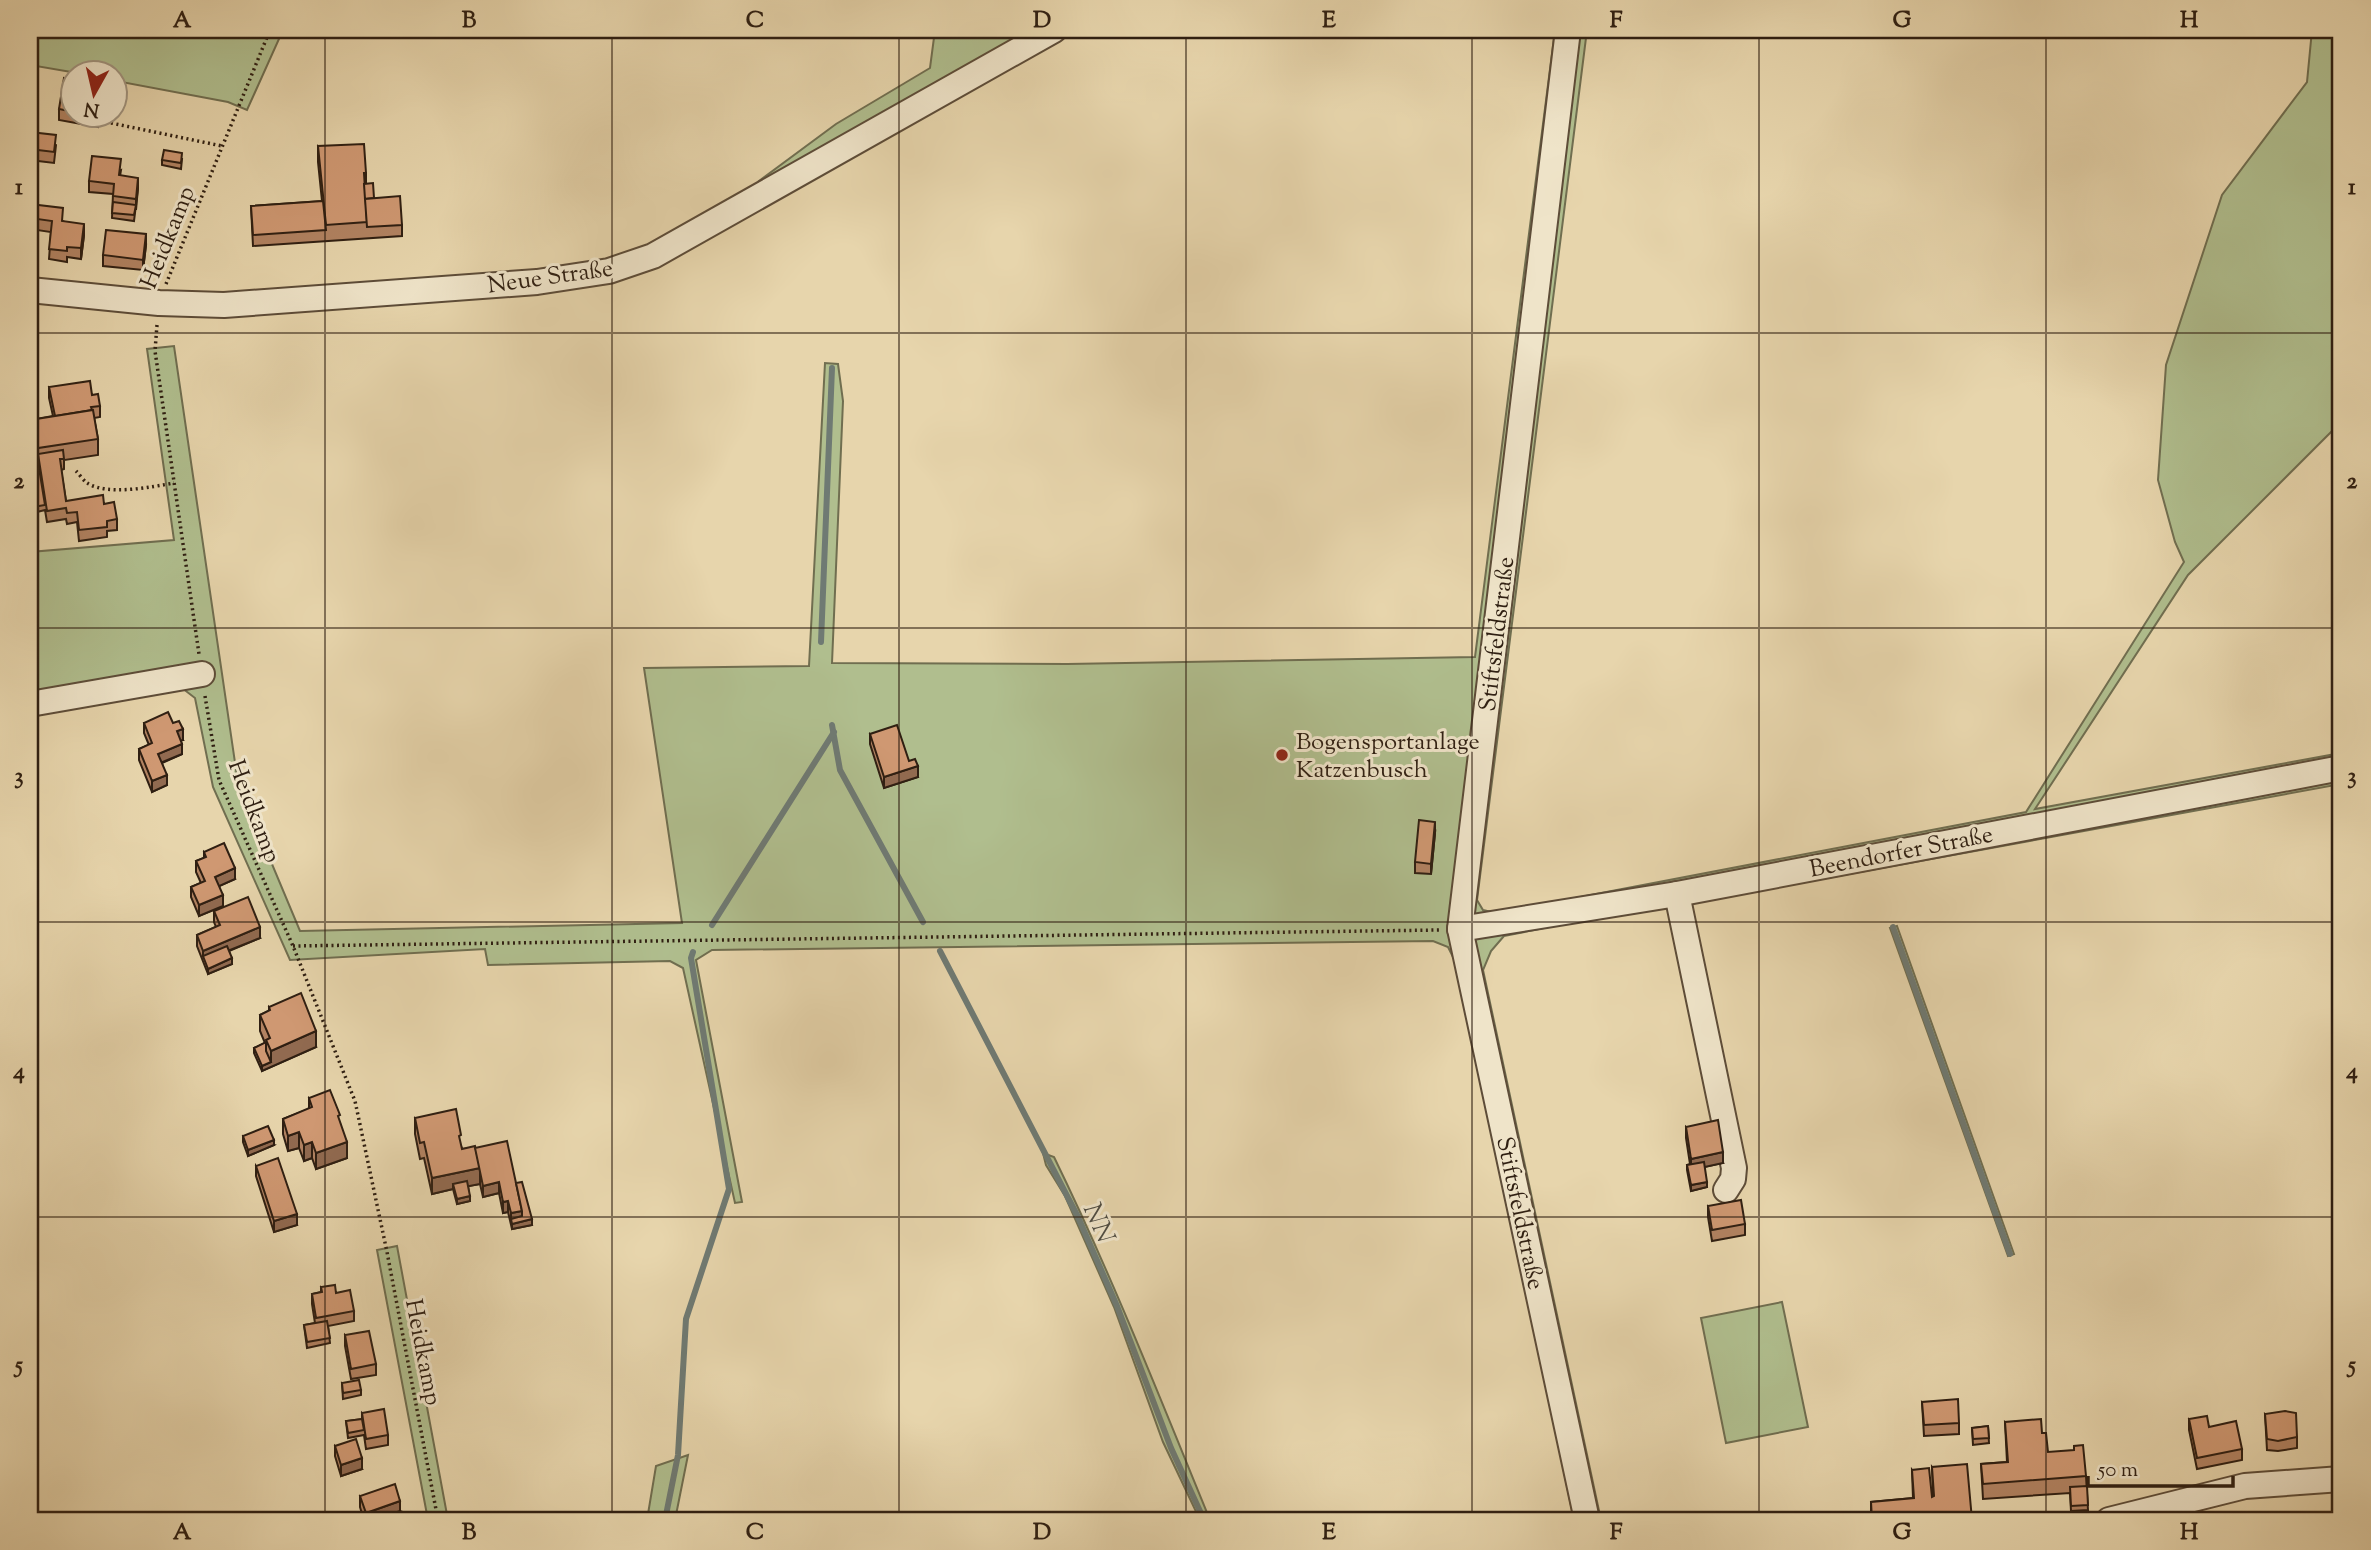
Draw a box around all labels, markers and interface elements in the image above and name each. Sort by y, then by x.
text: A [173,5,192,38]
text: B [462,5,477,38]
text: C [746,5,764,38]
text: D [1033,5,1051,38]
text: E [1322,5,1336,38]
text: F [1610,5,1623,38]
text: G [1893,5,1912,38]
text: H [2180,5,2199,38]
north arrow [60,60,130,130]
text: N [83,94,101,123]
text: 1 [15,172,23,205]
text: 1 [2348,172,2356,205]
street label: Heidkamp [133,181,205,294]
street label: Neue Straße [485,252,615,304]
text: 2 [14,466,25,499]
text: 2 [2347,466,2358,499]
street label: Stiftsfeldstraße [1472,555,1524,714]
place label: Bogensportanlage Katzenbusch [1296,726,1480,788]
marker: Bogensportanlage Katzenbusch [1274,747,1290,763]
street label: Heidkamp [218,755,288,868]
text: 3 [14,761,24,794]
text: 3 [2347,761,2357,794]
street label: Beendorfer Straße [1807,818,1996,887]
text: 4 [12,1056,25,1089]
text: 4 [2345,1056,2358,1089]
street label: Stiftsfeldstraße [1486,1134,1552,1293]
water label: NN [1072,1198,1123,1251]
street label: Heidkamp [395,1296,449,1409]
text: 5 [13,1350,23,1383]
text: 5 [2346,1350,2356,1383]
scale bar [2088,1445,2233,1489]
text: 50 m [2097,1456,2138,1486]
text: A [173,1517,192,1550]
text: B [462,1517,477,1550]
text: C [746,1517,764,1550]
text: D [1033,1517,1051,1550]
text: E [1322,1517,1336,1550]
text: F [1610,1517,1623,1550]
text: G [1893,1517,1912,1550]
text: H [2180,1517,2199,1550]

